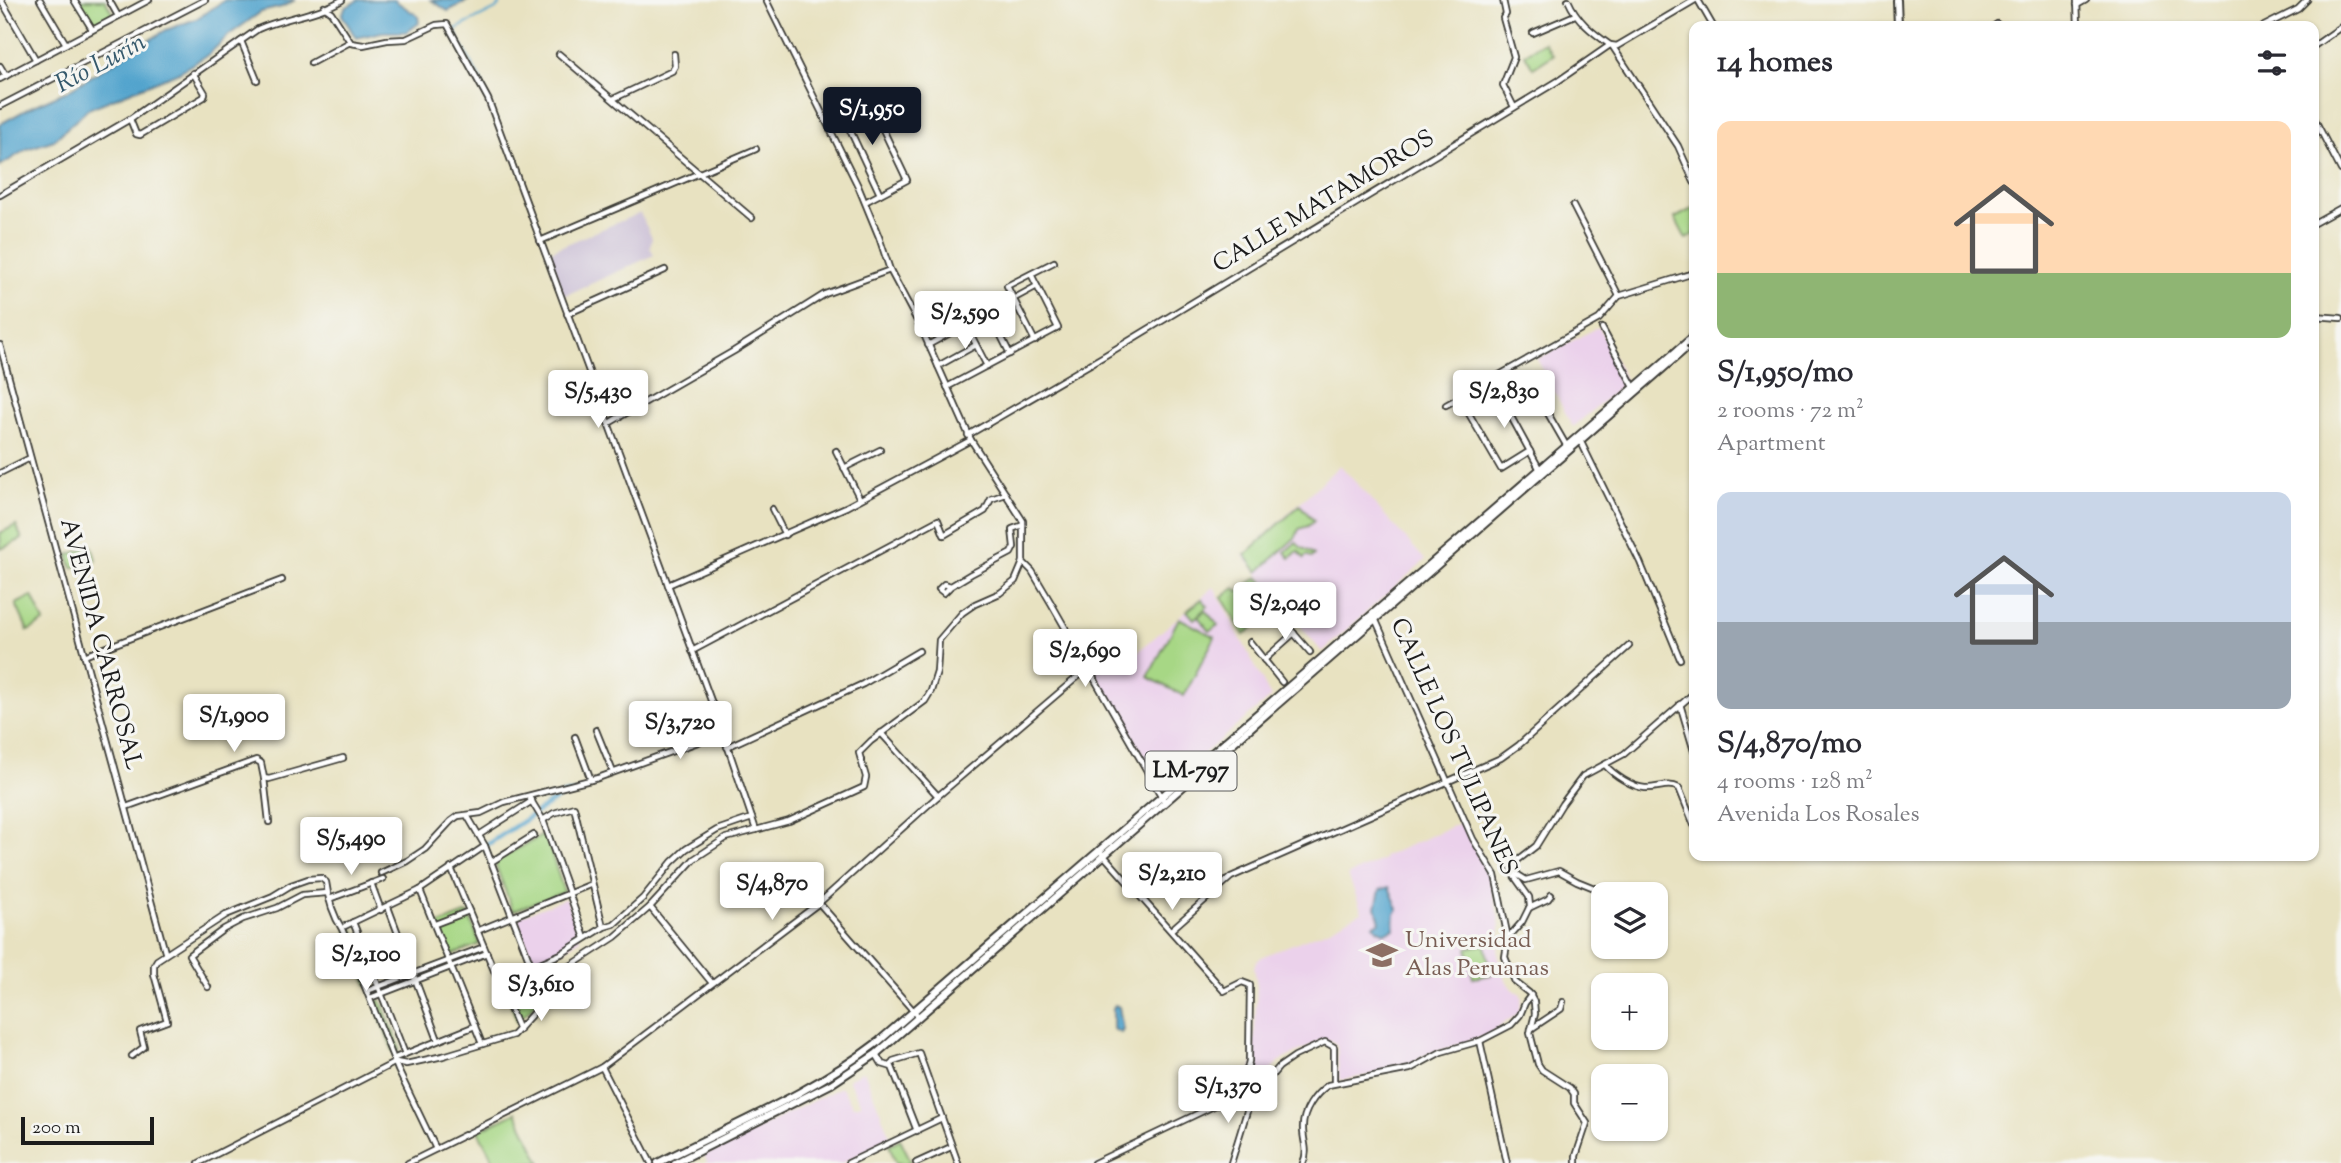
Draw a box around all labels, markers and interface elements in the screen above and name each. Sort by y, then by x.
water label: Río Lurín [49,24,153,103]
text: 14 homes [1717,42,1833,85]
icon: filters [2253,44,2291,82]
pin: S/1,950 [807,88,937,147]
text: S/1,950 [839,93,905,126]
street label: CALLE MATAMOROS [1207,122,1441,282]
icon: home [1941,166,2067,292]
pin: S/2,590 [900,292,1030,351]
text: S/2,590 [930,297,1000,330]
text: S/1,950/mo [1717,352,1854,395]
pin: S/5,430 [533,370,663,430]
pin: S/2,830 [1439,370,1569,430]
text: S/5,430 [564,376,632,409]
text: S/2,830 [1469,376,1539,409]
text: 2 rooms · 72 m² [1717,395,1864,428]
text: Apartment [1717,428,1826,461]
street label: AVENIDA CARROSAL [50,514,150,774]
icon: home [1941,537,2067,663]
pin: S/2,040 [1220,582,1350,642]
text: S/2,040 [1249,588,1321,621]
street label: CALLE LOS TULIPANES [1381,613,1525,881]
pin: S/2,690 [1020,630,1150,689]
text: S/2,690 [1049,635,1121,668]
pin: S/1,900 [169,694,299,754]
text: S/1,900 [199,700,269,733]
pin: S/3,720 [615,702,745,761]
text: S/3,720 [645,707,715,740]
text: S/4,870/mo [1717,723,1862,766]
road number: LM-797 [1146,751,1236,790]
text: 4 rooms · 128 m² [1717,766,1873,799]
text: Avenida Los Rosales [1717,799,1919,832]
pin: S/5,490 [286,818,416,877]
text: S/5,490 [316,823,386,856]
pin: S/2,210 [1107,852,1237,912]
text: S/2,210 [1138,858,1206,891]
pin: S/4,870 [707,862,837,922]
text: S/4,870 [736,868,808,901]
map controls [1591,882,1668,1141]
button: layers [1591,882,1668,959]
place label: Universidad Alas Peruanas [1405,924,1549,986]
pin: S/2,100 [301,934,431,993]
school or university icon: Universidad Alas Peruanas [1365,938,1399,972]
text: S/2,100 [331,939,401,972]
pin: S/3,610 [476,964,606,1023]
text: S/3,610 [508,969,574,1002]
button: + [1591,973,1668,1050]
button: − [1591,1064,1668,1141]
pin: S/1,370 [1163,1066,1293,1125]
text: S/1,370 [1194,1071,1262,1104]
scale bar [21,1114,154,1146]
text: 200 m [32,1115,81,1142]

